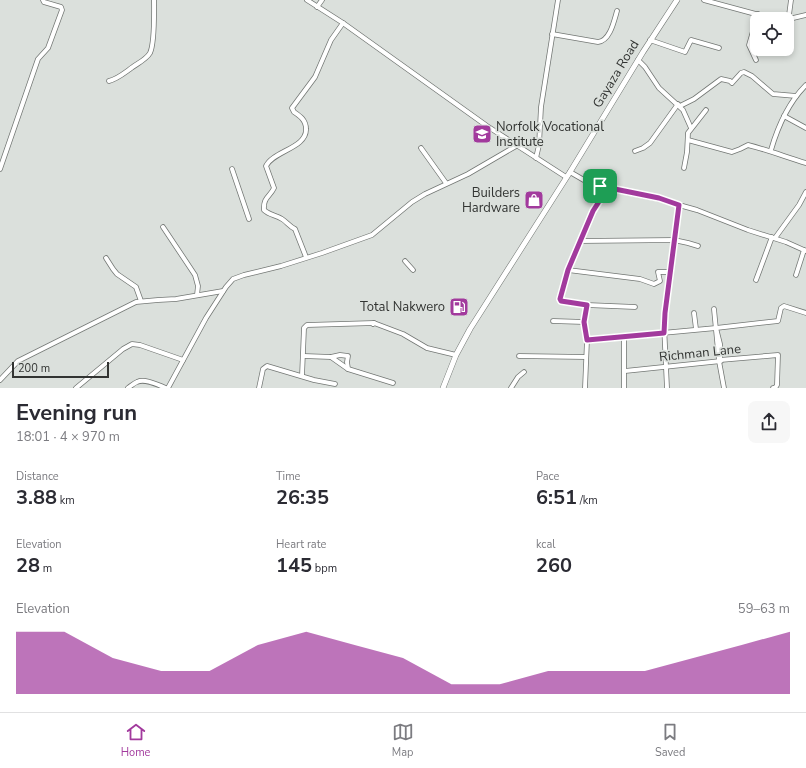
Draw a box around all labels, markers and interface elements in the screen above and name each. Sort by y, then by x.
map controls [750,12,794,56]
button: locate [750,12,794,56]
street label: Gayaza Road [589,37,643,111]
place label: Norfolk Vocational Institute [496,118,604,151]
school or university icon: Norfolk Vocational Institute [471,123,493,145]
pin [583,169,617,203]
icon: arrive [589,175,611,197]
place label: Builders Hardware [462,184,520,217]
shop icon: Builders Hardware [523,189,545,211]
fuel station icon: Total Nakwero [448,296,470,318]
place label: Total Nakwero [360,298,445,316]
street label: Richman Lane [658,340,742,366]
scale bar [12,360,109,379]
text: 200 m [18,361,50,376]
text: Evening run [16,398,137,428]
button: share [748,401,790,443]
text: 18:01 · 4 × 970 m [16,428,120,446]
text: Distance [16,469,59,484]
text: Time [276,469,300,484]
text: Pace [536,469,559,484]
text: 3.88 [16,484,57,511]
text: 26:35 [276,484,329,511]
text: 6:51 [536,484,577,511]
text: km [57,493,75,508]
text: /km [577,493,598,508]
text: Elevation [16,537,62,552]
text: Heart rate [276,537,326,552]
text: kcal [536,537,556,552]
text: 28 [16,552,40,579]
text: 145 [276,552,312,579]
text: 260 [536,552,572,579]
text: m [40,561,52,576]
text: bpm [312,561,337,576]
text: Elevation [16,600,70,618]
text: 59–63 m [738,600,790,618]
tab: Home [121,721,150,760]
tab: Map [392,721,414,760]
tab: Saved [655,721,685,760]

